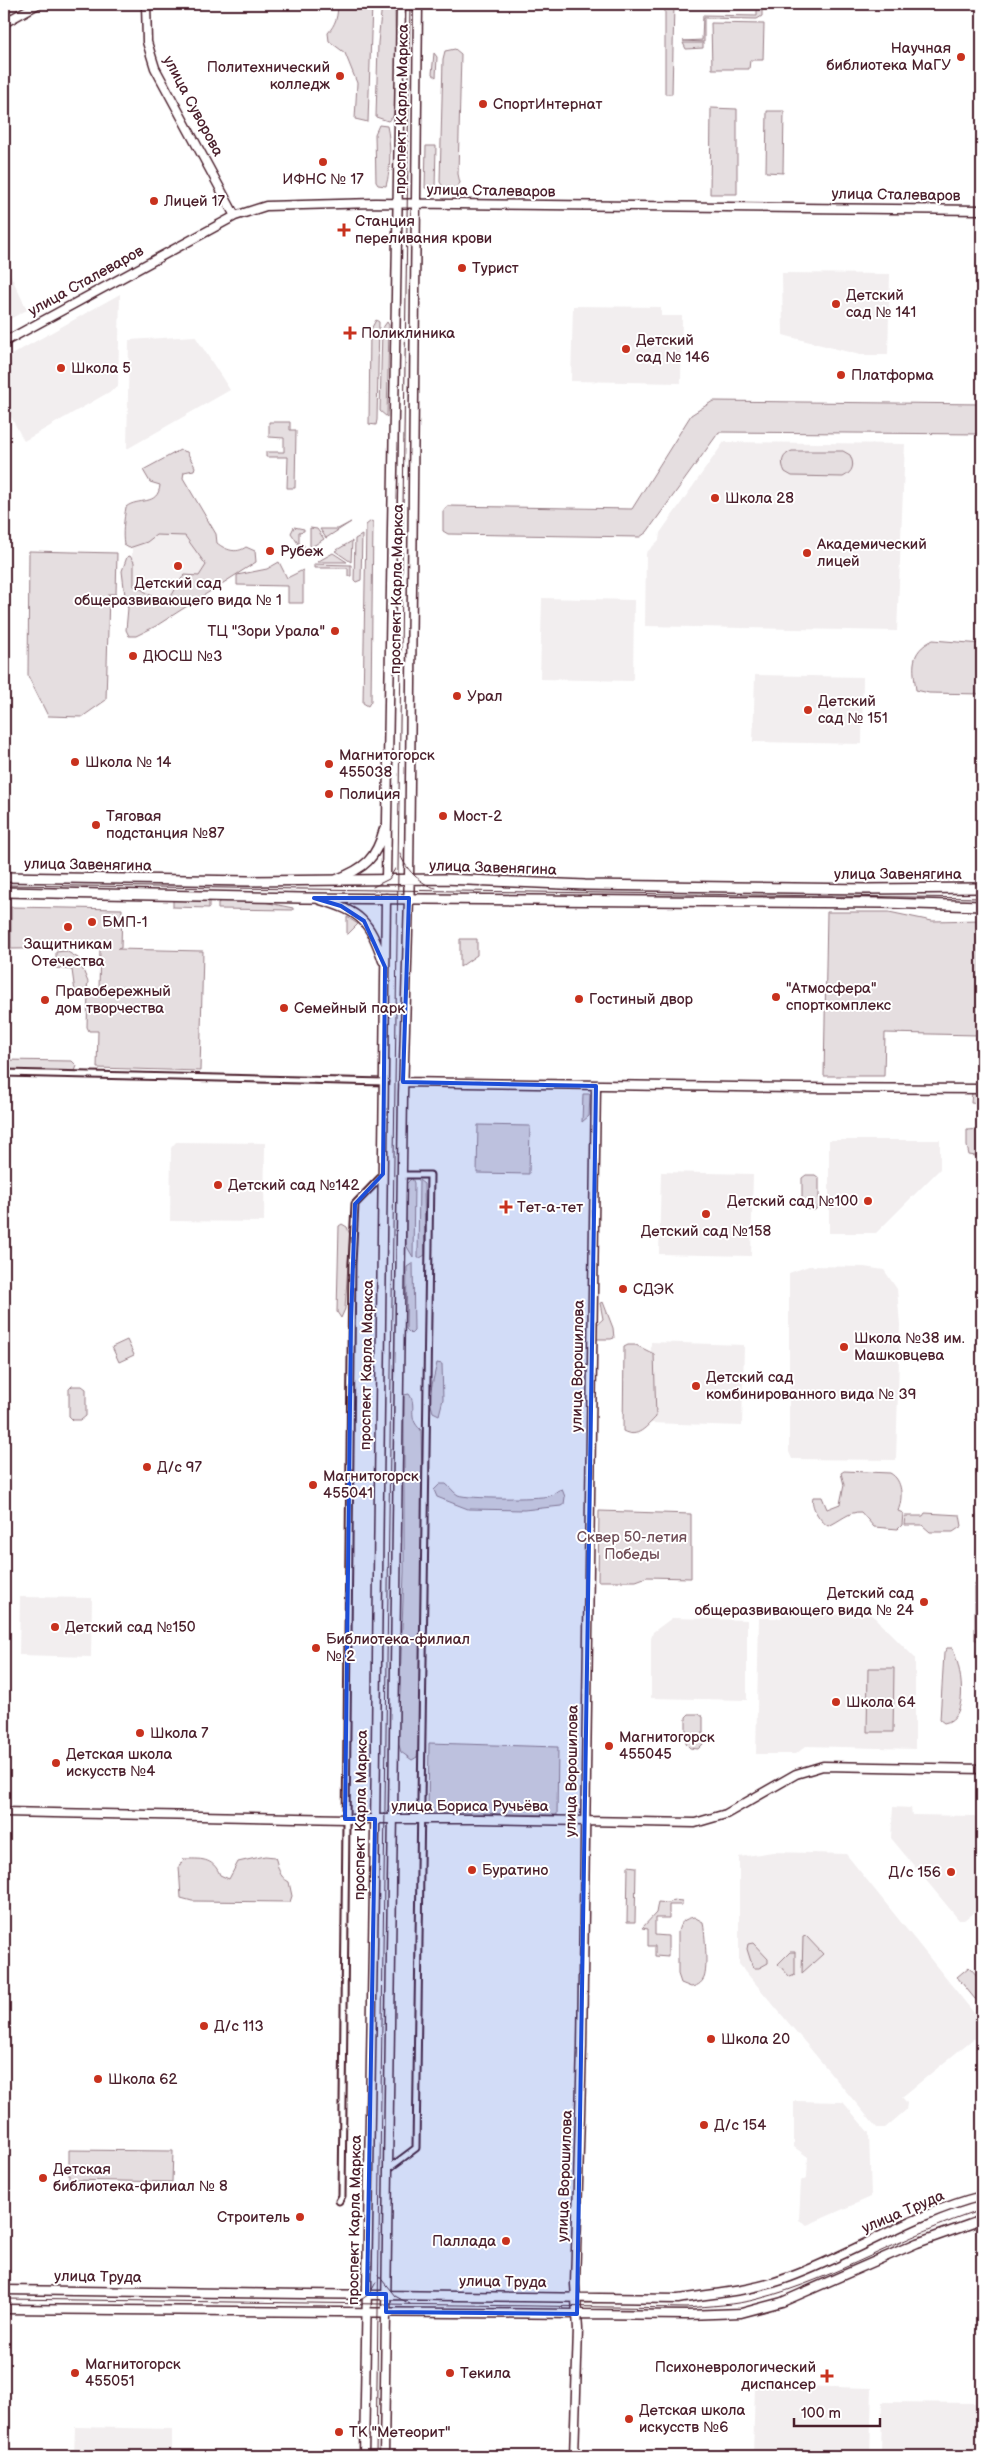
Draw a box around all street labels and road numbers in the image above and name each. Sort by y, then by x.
street label: проспект Карла Маркса [391,23,413,194]
street label: улица Суворова [158,52,228,160]
street label: улица Сталеваров [426,180,556,202]
street label: улица Сталеваров [831,184,961,206]
street label: улица Сталеваров [25,241,147,321]
street label: проспект Карла Маркса [386,503,408,674]
street label: улица Завенягина [24,854,152,876]
street label: улица Завенягина [429,856,557,880]
street label: улица Завенягина [834,865,962,884]
street label: проспект Карла Маркса [356,1279,378,1450]
street label: улица Ворошилова [567,1300,589,1432]
street label: улица Ворошилова [561,1705,583,1837]
street label: проспект Карла Маркса [350,1729,372,1900]
street label: улица Бориса Ручьёва [391,1797,549,1816]
street label: улица Ворошилова [553,2109,577,2242]
street label: проспект Карла Маркса [344,2134,366,2305]
street label: улица Труда [859,2186,947,2238]
street label: улица Труда [54,2267,142,2287]
street label: улица Труда [459,2272,547,2292]

